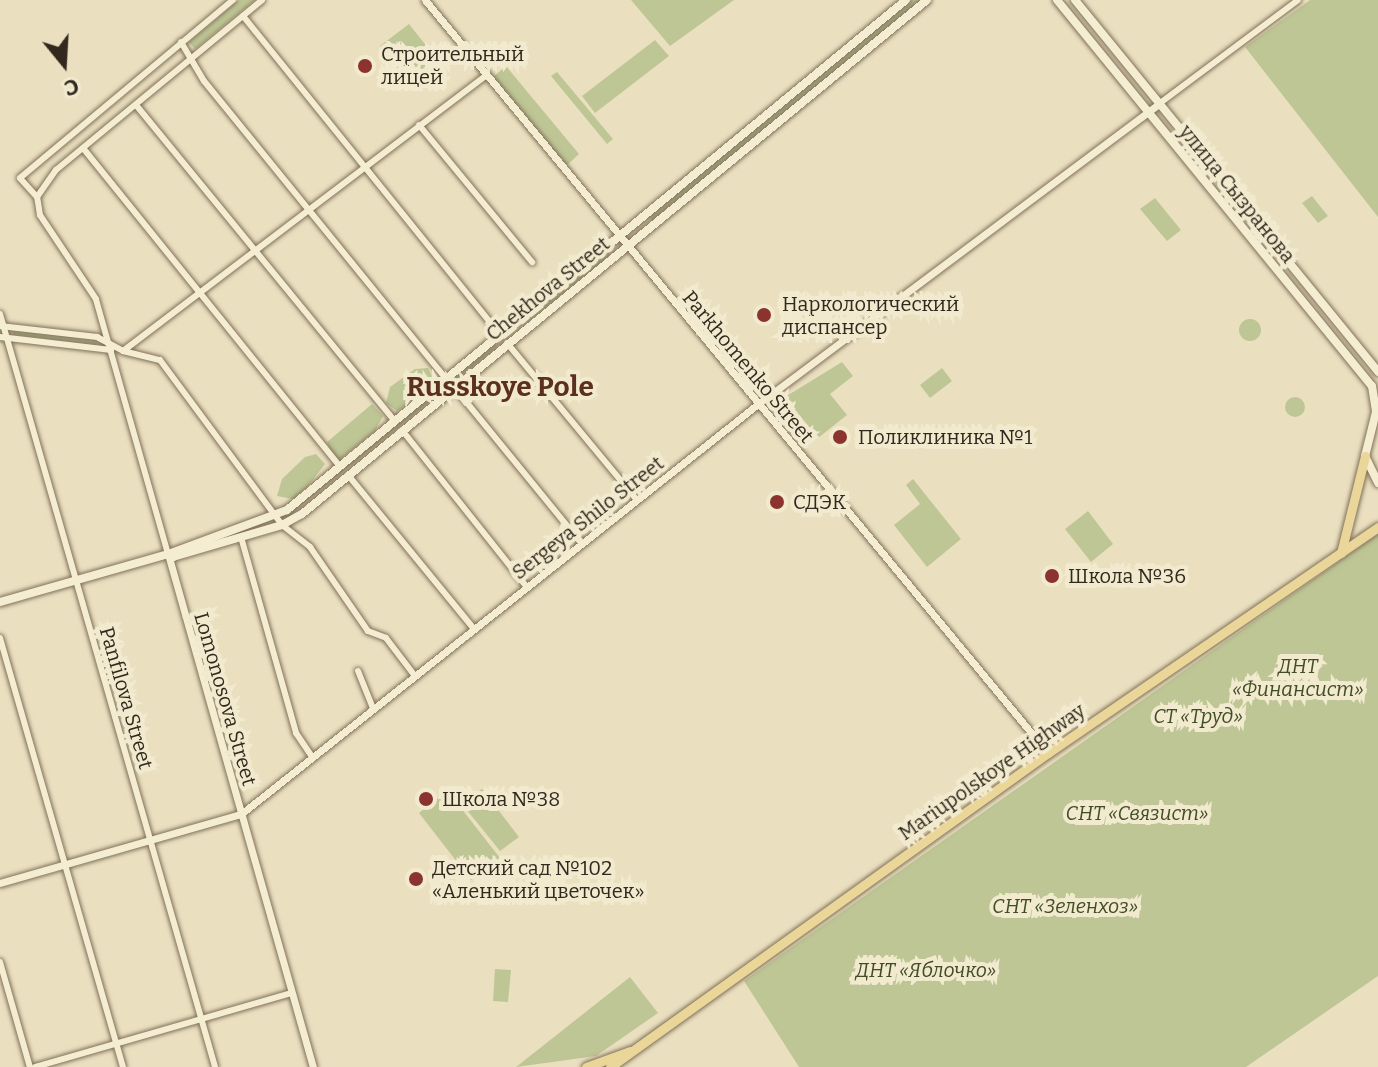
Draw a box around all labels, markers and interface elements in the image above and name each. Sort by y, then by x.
north arrow [24,24,104,104]
place label: Строительный лицей [381,42,524,89]
marker: Строительный лицей [356,57,374,75]
text: С [61,72,82,102]
street label: улица Сызранова [1174,120,1300,268]
street label: Chekhova Street [481,232,615,346]
street label: Parkhomenko Street [677,286,819,448]
place label: Наркологический диспансер [782,292,959,339]
marker: Наркологический диспансер [753,304,775,326]
district label: Russkoye Pole [406,370,594,404]
place label: Поликлиника №1 [858,425,1032,449]
marker: Поликлиника №1 [829,426,851,448]
street label: Sergeya Shilo Street [507,451,669,585]
place label: СДЭК [793,490,846,514]
marker: СДЭК [768,493,786,511]
place label: Школа №36 [1068,564,1186,588]
marker: Школа №36 [1043,567,1061,585]
street label: Lomonosova Street [189,610,261,788]
street label: Panfilova Street [94,624,158,772]
park label: ДНТ «Финансист» [1232,654,1364,701]
street label: Mariupolskoye Highway [894,698,1090,846]
park label: СТ «Труд» [1153,704,1243,728]
place label: Школа №38 [442,787,560,811]
marker: Школа №38 [417,790,435,808]
park label: СНТ «Связист» [1066,801,1208,825]
place label: Детский сад №102 «Аленький цветочек» [432,856,644,903]
marker: Детский сад №102 «Аленький цветочек» [407,870,425,888]
park label: СНТ «Зеленхоз» [992,894,1138,918]
park label: ДНТ «Яблочко» [856,958,996,982]

